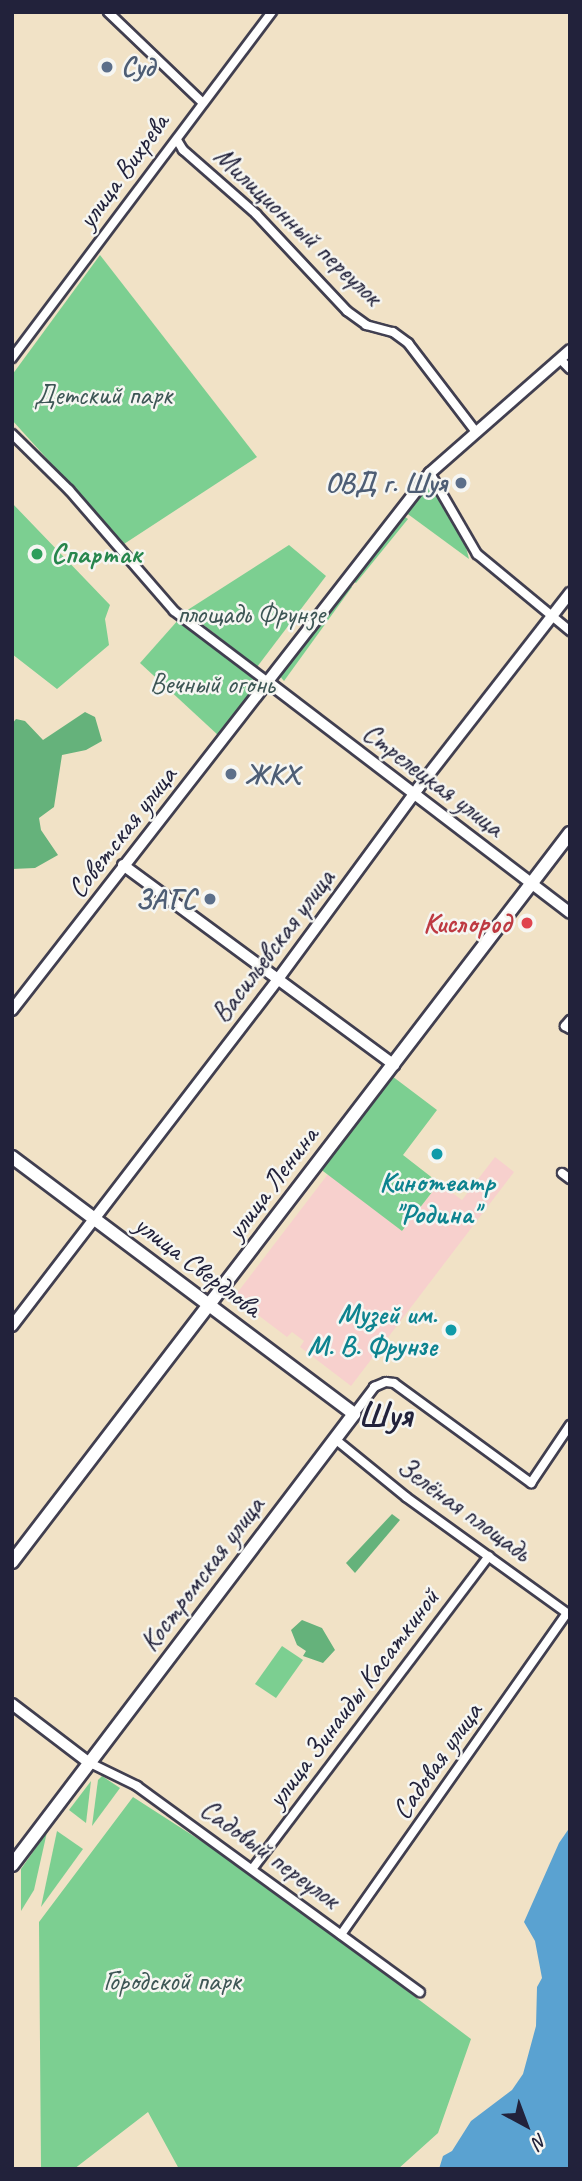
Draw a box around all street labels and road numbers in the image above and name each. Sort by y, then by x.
street label: улица Вихрева [70,107,176,235]
street label: Милиционный переулок [207,139,389,313]
street label: Стрелецкая улица [355,716,511,844]
street label: Советская улица [59,758,185,906]
street label: Васильевская улица [204,862,342,1030]
street label: улица Ленина [219,1120,325,1246]
street label: улица Свердлова [128,1208,268,1324]
street label: Зелёная площадь [391,1450,537,1568]
street label: Костромская улица [132,1489,272,1659]
street label: улица Зинаиды Касаткиной [260,1582,446,1814]
street label: Садовая улица [384,1696,490,1826]
street label: Садовый переулок [194,1792,346,1916]

